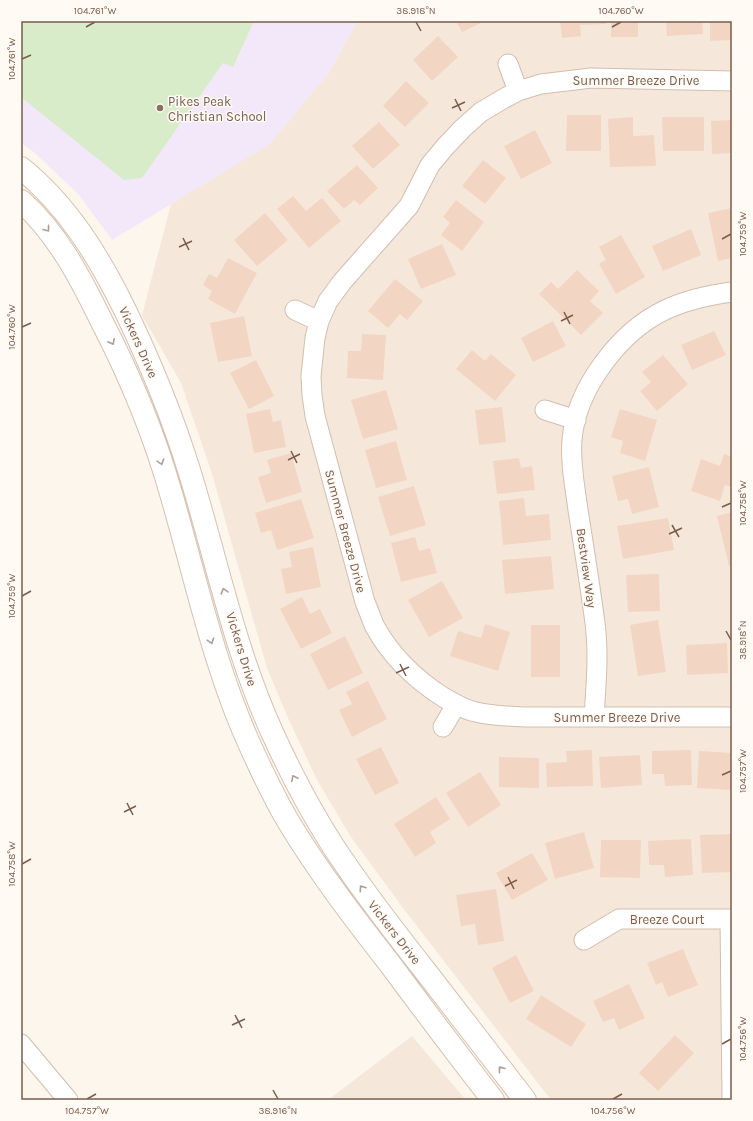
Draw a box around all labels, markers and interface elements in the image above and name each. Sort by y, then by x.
text: 104.761°W [74,5,116,17]
text: 38.918°N [396,5,436,17]
text: 104.760°W [598,5,644,17]
text: 104.761°W [6,38,18,80]
street label: Summer Breeze Drive [573,73,700,88]
place label: Pikes Peak Christian School [168,94,266,124]
marker: Pikes Peak Christian School [155,103,165,113]
text: 104.759°W [737,211,749,257]
one-way arrow [43,225,50,232]
text: 104.760°W [6,304,18,350]
street label: Vickers Drive [116,304,161,381]
one-way arrow [107,337,115,345]
one-way arrow [156,458,165,465]
street label: Summer Breeze Drive [322,468,369,595]
text: 104.758°W [737,480,749,526]
street label: Bestview Way [573,527,600,609]
text: 104.759°W [6,573,18,619]
one-way arrow [220,588,229,595]
street label: Vickers Drive [223,610,260,688]
text: 38.918°N [737,620,749,660]
one-way arrow [206,637,215,644]
street label: Summer Breeze Drive [554,710,681,725]
text: 104.757°W [737,749,749,793]
one-way arrow [291,774,299,782]
text: 104.758°W [6,841,18,887]
one-way arrow [359,885,367,892]
street label: Vickers Drive [365,897,424,967]
street label: Breeze Court [630,912,704,927]
text: 104.756°W [737,1016,749,1062]
one-way arrow [499,1067,506,1074]
text: 104.757°W [65,1105,109,1117]
text: 38.916°N [259,1105,297,1117]
text: 104.756°W [590,1105,636,1117]

